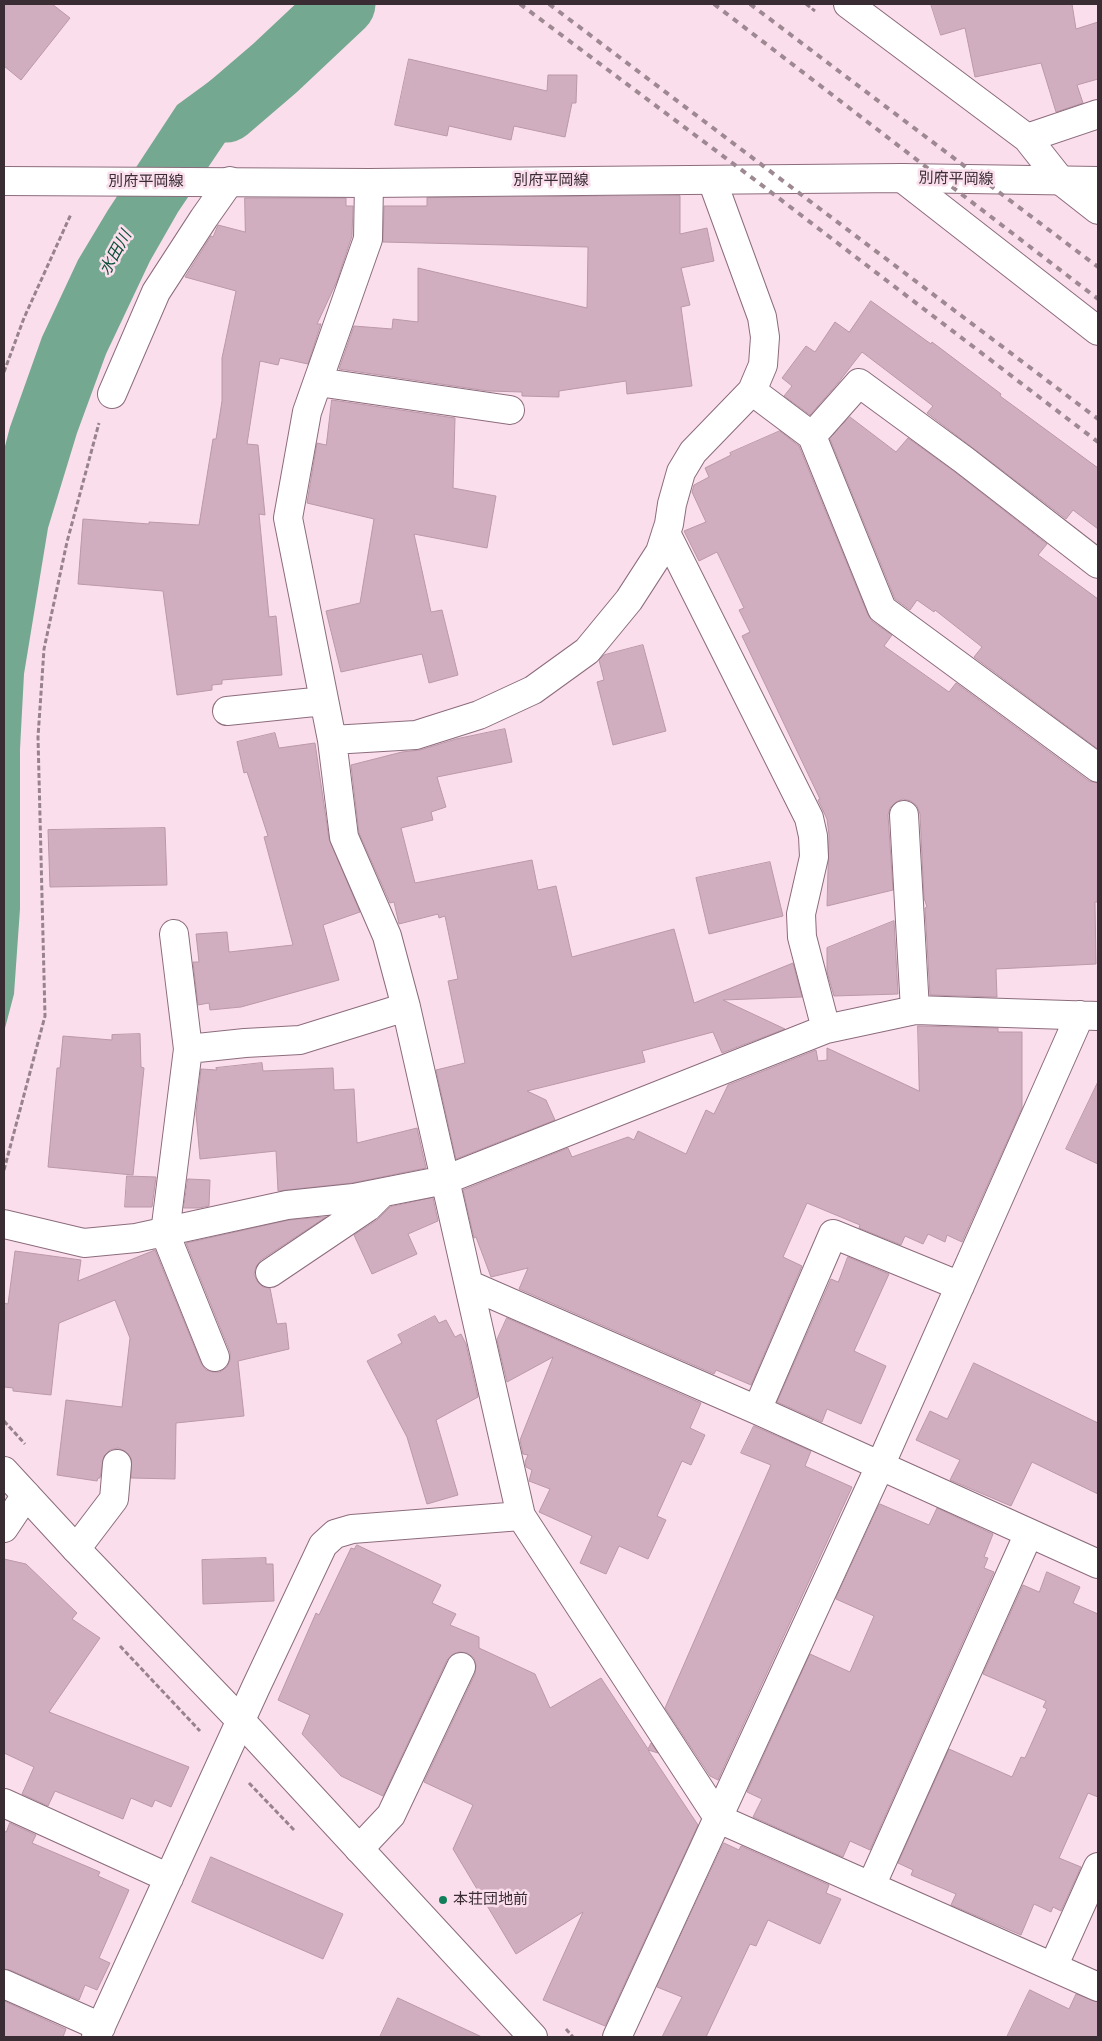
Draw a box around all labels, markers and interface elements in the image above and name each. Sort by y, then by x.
street label: 別府平岡線 [918,169,994,189]
street label: 別府平岡線 [514,172,588,190]
street label: 別府平岡線 [109,173,183,191]
water label: 水田川 [96,227,136,279]
place label: 本荘団地前 [453,1891,528,1909]
marker: 本荘団地前 [437,1894,449,1906]

